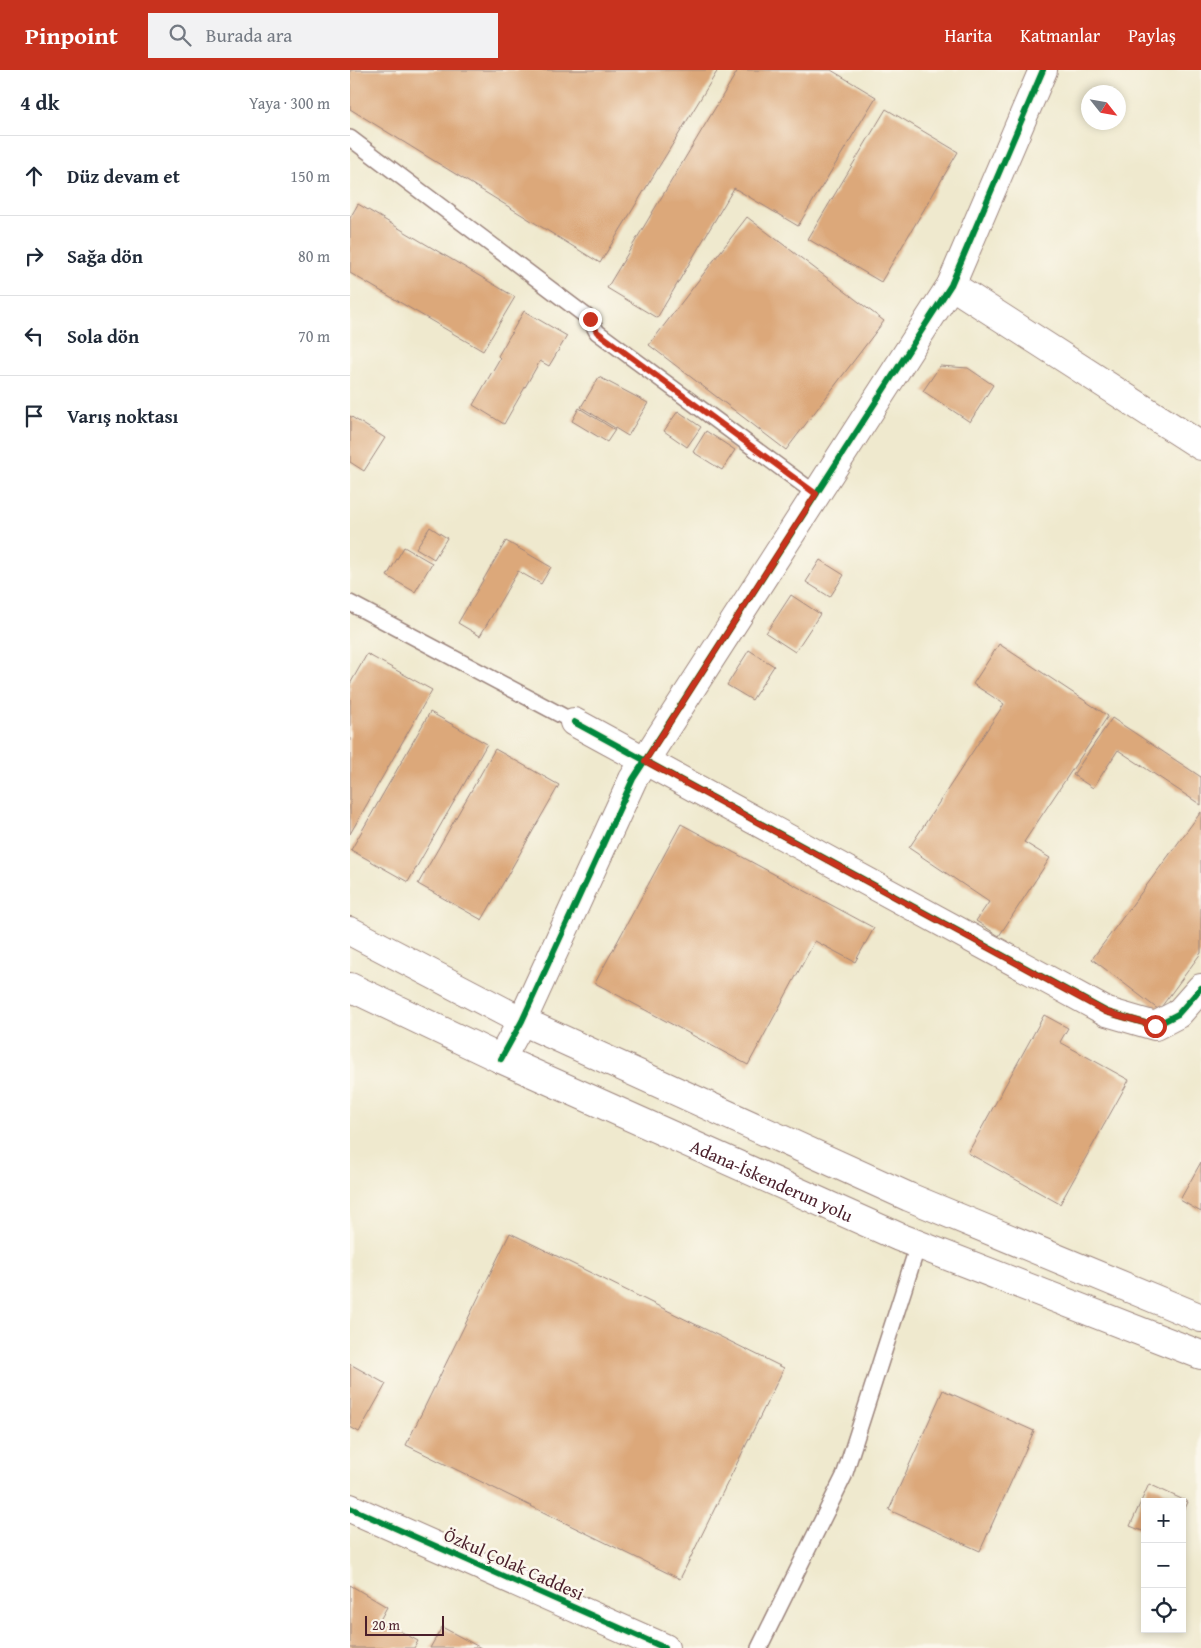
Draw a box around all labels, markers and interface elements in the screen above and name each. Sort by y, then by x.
search box [148,13,498,58]
text: Pinpoint [25,18,118,53]
icon: search [166,21,194,49]
text: Burada ara [206,21,292,49]
text: Harita [945,22,992,49]
text: Katmanlar [1020,22,1100,49]
text: Paylaş [1128,22,1176,49]
north arrow [1081,85,1126,130]
text: 4 dk [20,87,60,118]
text: Yaya · 300 m [249,91,330,115]
icon: ahead [20,162,48,190]
text: Düz devam et [67,162,180,190]
text: 150 m [290,164,330,188]
icon: right [20,242,48,270]
text: Sağa dön [67,242,143,270]
text: 80 m [298,244,330,268]
route end [579,308,602,331]
icon: left [20,322,48,350]
text: Sola dön [67,322,139,350]
text: 70 m [298,324,330,348]
icon: arrive [20,402,48,430]
text: Varış noktası [67,402,178,430]
route start [1144,1015,1167,1038]
street label: Adana-İskenderun yolu [686,1132,858,1228]
map controls [1141,1498,1186,1633]
button: + [1141,1498,1186,1543]
street label: Özkul Çolak Caddesi [440,1521,588,1607]
button: − [1141,1543,1186,1588]
button: locate [1141,1588,1186,1633]
scale bar [365,1613,444,1636]
text: 20 m [372,1615,400,1635]

